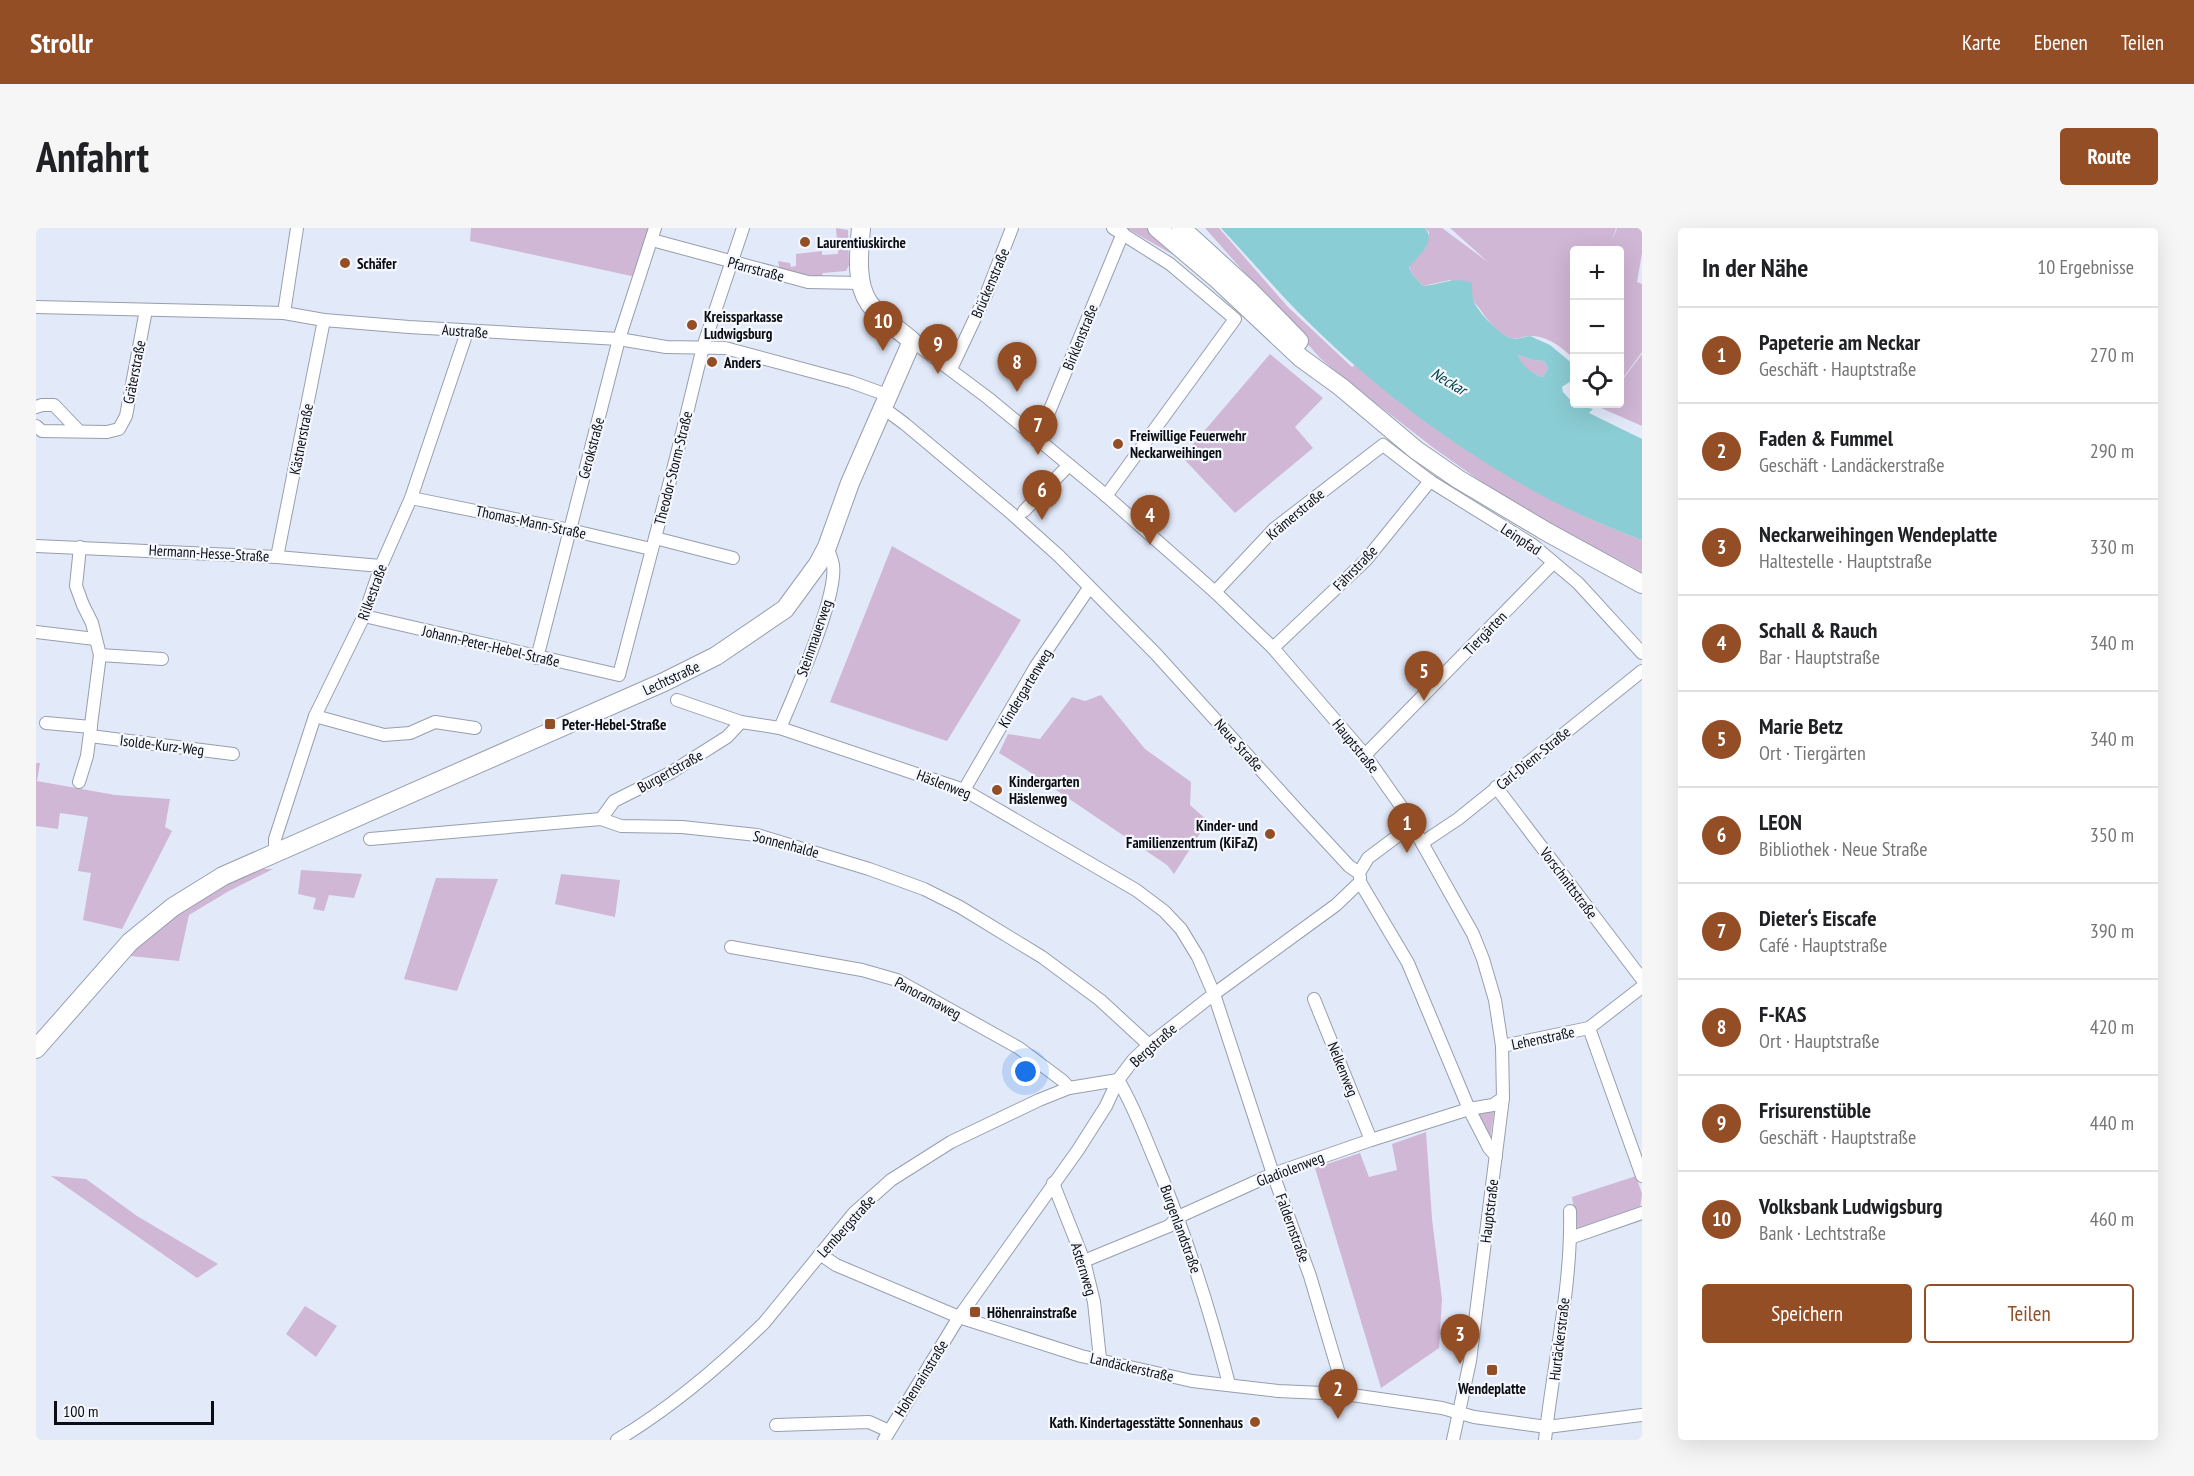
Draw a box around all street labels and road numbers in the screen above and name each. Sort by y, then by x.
street label: Brückenstraße [967,245,1013,321]
street label: Pfarrstraße [726,252,786,286]
street label: Birklenstraße [1058,301,1102,373]
street label: Austraße [441,320,489,342]
street label: Gräterstraße [119,338,149,406]
street label: Kästnerstraße [285,402,317,476]
street label: Theodor-Storm-Straße [650,409,696,527]
street label: Gerokstraße [574,415,608,481]
street label: Krämerstraße [1262,484,1328,544]
street label: Thomas-Mann-Straße [474,501,588,543]
street label: Leinpfad [1497,519,1545,559]
street label: Hermann-Hesse-Straße [148,540,270,566]
street label: Fährstraße [1329,541,1381,595]
street label: Rilkestraße [353,561,391,623]
street label: Steinmauerweg [792,597,836,679]
street label: Tiergärten [1459,607,1511,659]
street label: Johann-Peter-Hebel-Straße [419,621,562,671]
street label: Kindergartenweg [994,645,1056,731]
street label: Lechtstraße [640,657,702,699]
street label: Neue Straße [1210,715,1268,775]
street label: Hauptstraße [1328,715,1384,777]
street label: Carl-Diem-Straße [1492,722,1574,794]
street label: Isolde-Kurz-Weg [119,730,205,760]
street label: Burgertstraße [634,745,706,797]
street label: Häslenweg [914,765,974,803]
street label: Sonnenhalde [751,826,821,862]
street label: Vorschnittstraße [1535,843,1602,923]
street label: Panoramaweg [891,973,965,1023]
street label: Bergstraße [1126,1019,1180,1071]
street label: Lehenstraße [1510,1022,1576,1054]
street label: Nelkenweg [1323,1039,1363,1099]
street label: Gladiolenweg [1254,1147,1326,1191]
street label: Hauptstraße [1476,1178,1502,1244]
street label: Burgenlandstraße [1156,1182,1206,1276]
street label: Lembergstraße [813,1191,879,1261]
street label: Faldernstraße [1272,1191,1314,1265]
street label: Asternweg [1067,1240,1101,1298]
street label: Hurtäckerstraße [1544,1297,1574,1381]
street label: Hohenrainstraße [890,1336,952,1420]
street label: Landäckerstraße [1088,1348,1176,1386]

